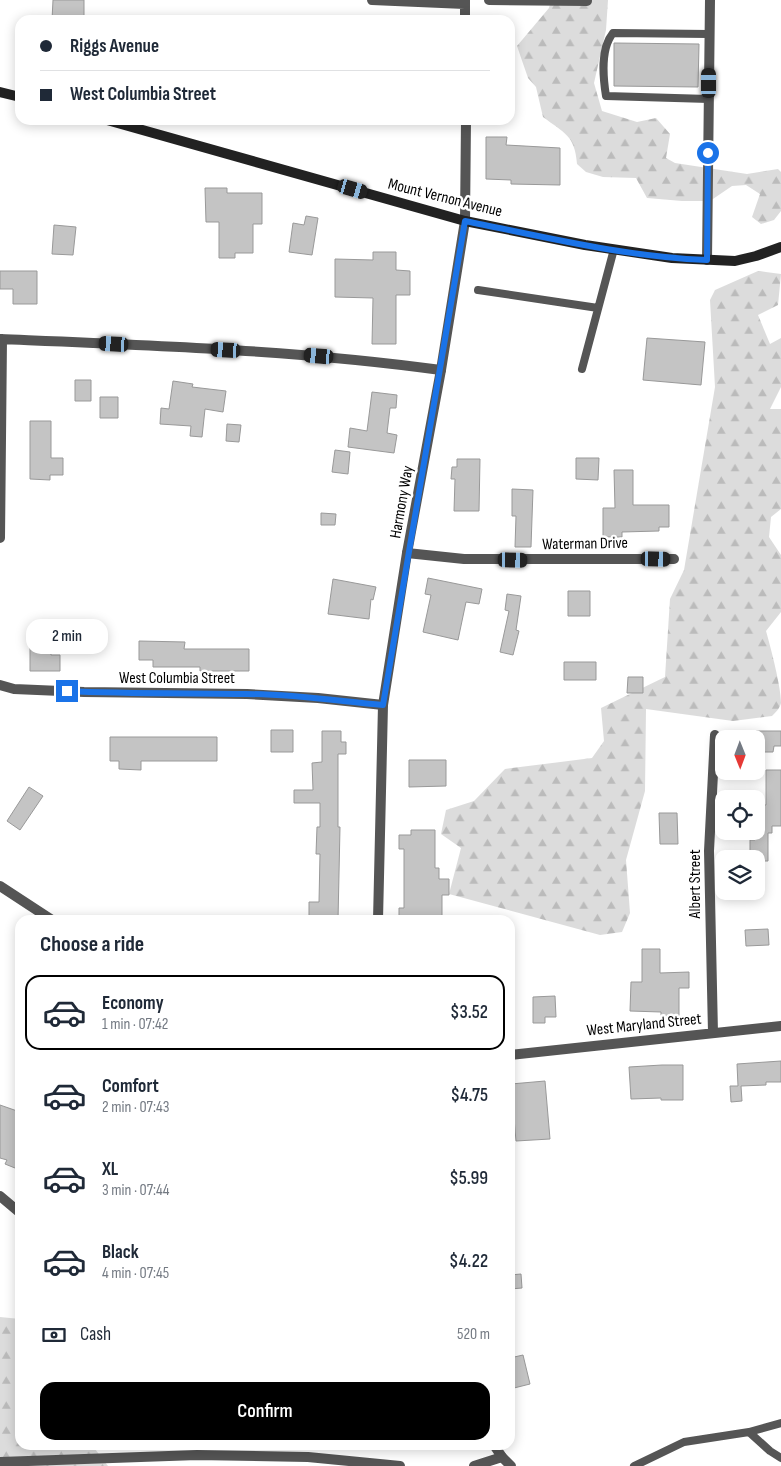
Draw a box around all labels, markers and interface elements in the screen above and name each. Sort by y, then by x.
text: Riggs Avenue [70,35,159,58]
car [701,68,716,98]
text: West Columbia Street [70,83,216,106]
route start [697,142,719,164]
street label: Mount Vernon Avenue [386,175,504,221]
car [336,178,369,200]
car [98,336,129,352]
car [210,342,241,358]
car [303,347,334,365]
street label: Harmony Way [386,464,418,540]
street label: Waterman Drive [542,534,628,554]
car [640,551,671,567]
car [497,552,528,568]
callout: 2 min [26,618,108,654]
text: 2 min [52,627,82,646]
street label: West Columbia Street [119,669,235,688]
route end [56,680,78,702]
north arrow [715,730,765,780]
map controls [715,730,765,900]
button: locate [715,790,765,840]
street label: Albert Street [686,849,705,920]
button: layers [715,850,765,900]
text: Choose a ride [40,931,144,958]
icon: car [42,990,87,1035]
text: Economy [102,992,164,1015]
text: $3.52 [450,1001,488,1024]
street label: West Maryland Street [586,1010,702,1040]
text: 1 min · 07:42 [102,1015,168,1034]
icon: car [42,1073,87,1118]
text: Comfort [102,1075,159,1098]
text: $4.75 [450,1084,488,1107]
text: 2 min · 07:43 [102,1098,169,1117]
icon: car [42,1156,87,1201]
text: XL [102,1158,118,1181]
text: $5.99 [449,1167,488,1190]
text: 3 min · 07:44 [102,1181,169,1200]
icon: car [42,1239,87,1284]
text: Black [102,1241,139,1264]
text: $4.22 [449,1250,488,1273]
text: 4 min · 07:45 [102,1264,169,1283]
icon: cash [40,1321,68,1349]
text: Cash [80,1323,111,1346]
text: 520 m [457,1325,490,1344]
button: Confirm [40,1382,490,1440]

